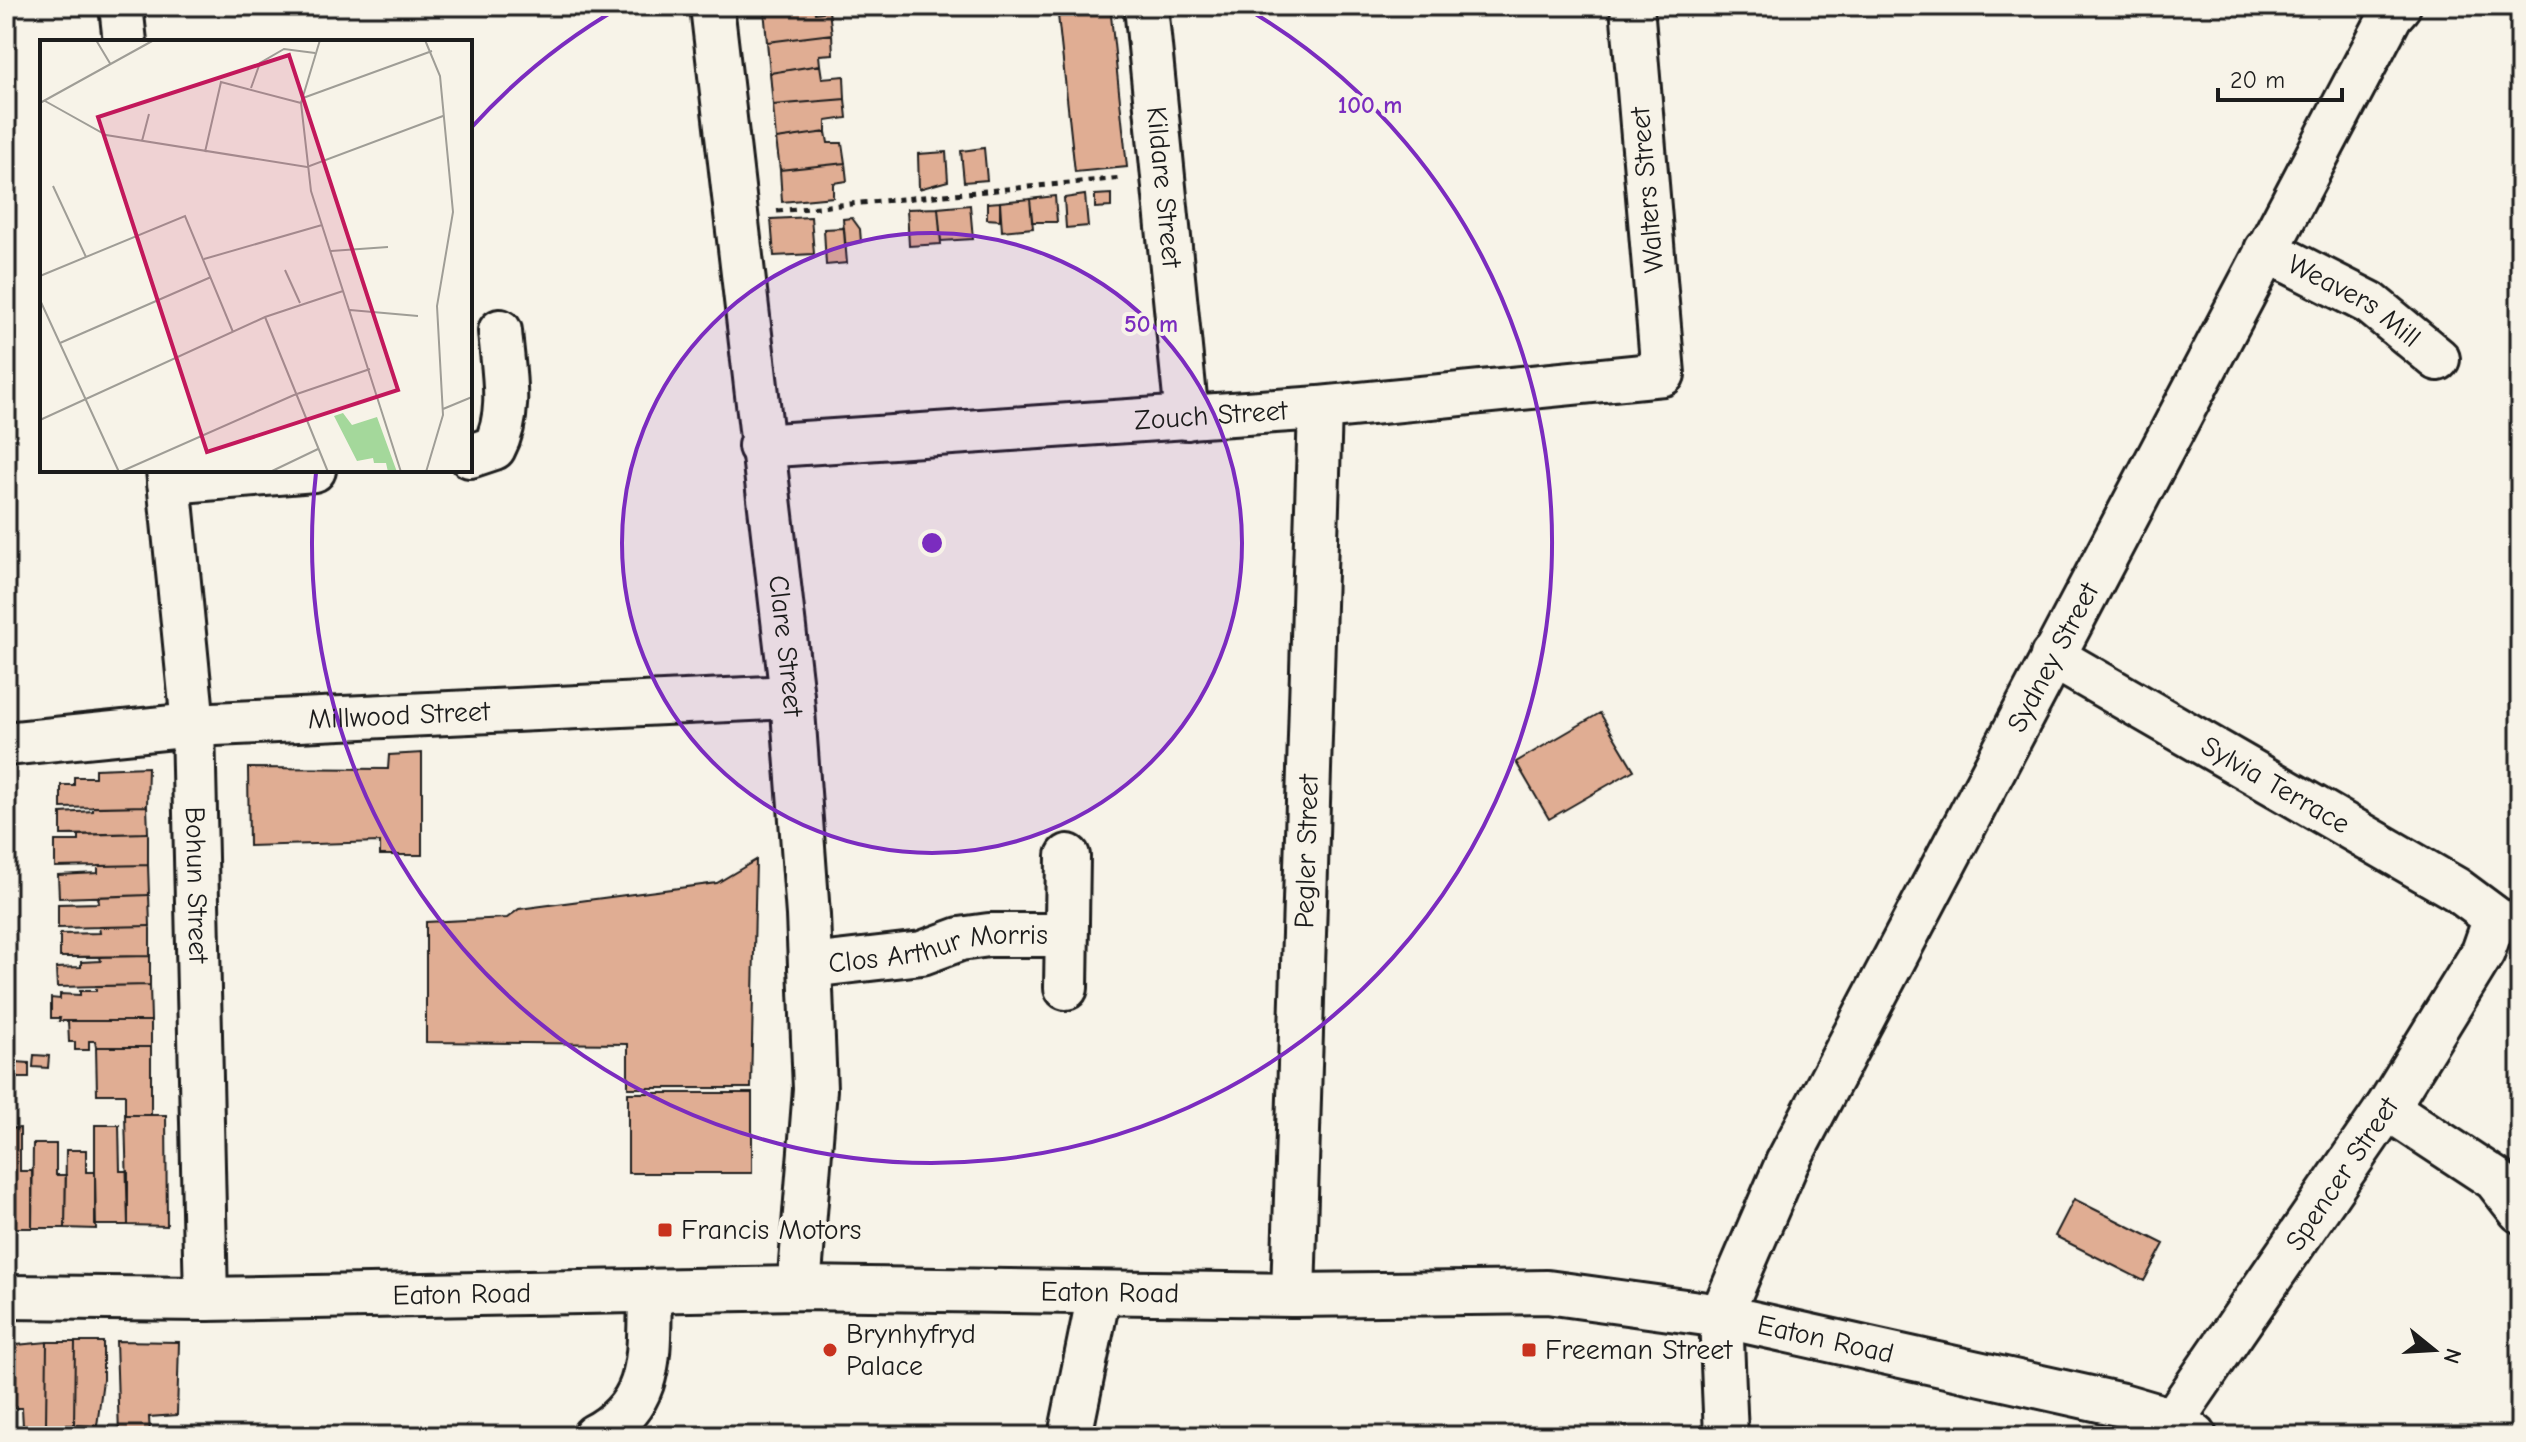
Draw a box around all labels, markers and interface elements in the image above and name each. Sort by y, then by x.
inset map [40,40,472,472]
scale bar [2218,52,2342,102]
text: 20 m [2230,66,2285,94]
text: 100 m [1338,91,1402,119]
street label: Kildare Street [1140,105,1188,270]
street label: Walters Street [1624,105,1670,274]
street label: Weavers Mill [2283,248,2427,354]
text: 50 m [1124,310,1178,338]
street label: Zouch Street [1133,394,1290,437]
centre of rings [918,529,946,557]
street label: Clare Street [762,573,809,718]
street label: Sydney Street [2001,577,2106,737]
street label: Millwood Street [307,695,492,736]
street label: Sylvia Terrace [2196,730,2355,840]
street label: Pegler Street [1288,773,1325,929]
street label: Bohun Street [179,806,214,964]
street label: Clos Arthur Morris [827,919,1048,980]
street label: Spencer Street [2279,1090,2406,1257]
place label: Francis Motors [681,1214,861,1246]
marker: Francis Motors [656,1221,674,1239]
street label: Eaton Road [1040,1275,1179,1309]
street label: Eaton Road [392,1277,532,1312]
street label: Eaton Road [1754,1309,1897,1370]
north arrow [2394,1310,2474,1390]
place label: Brynhyfryd Palace [846,1318,976,1382]
place label: Freeman Street [1545,1334,1733,1366]
marker: Brynhyfryd Palace [821,1341,839,1359]
marker: Freeman Street [1520,1341,1538,1359]
text: N [2437,1345,2467,1367]

